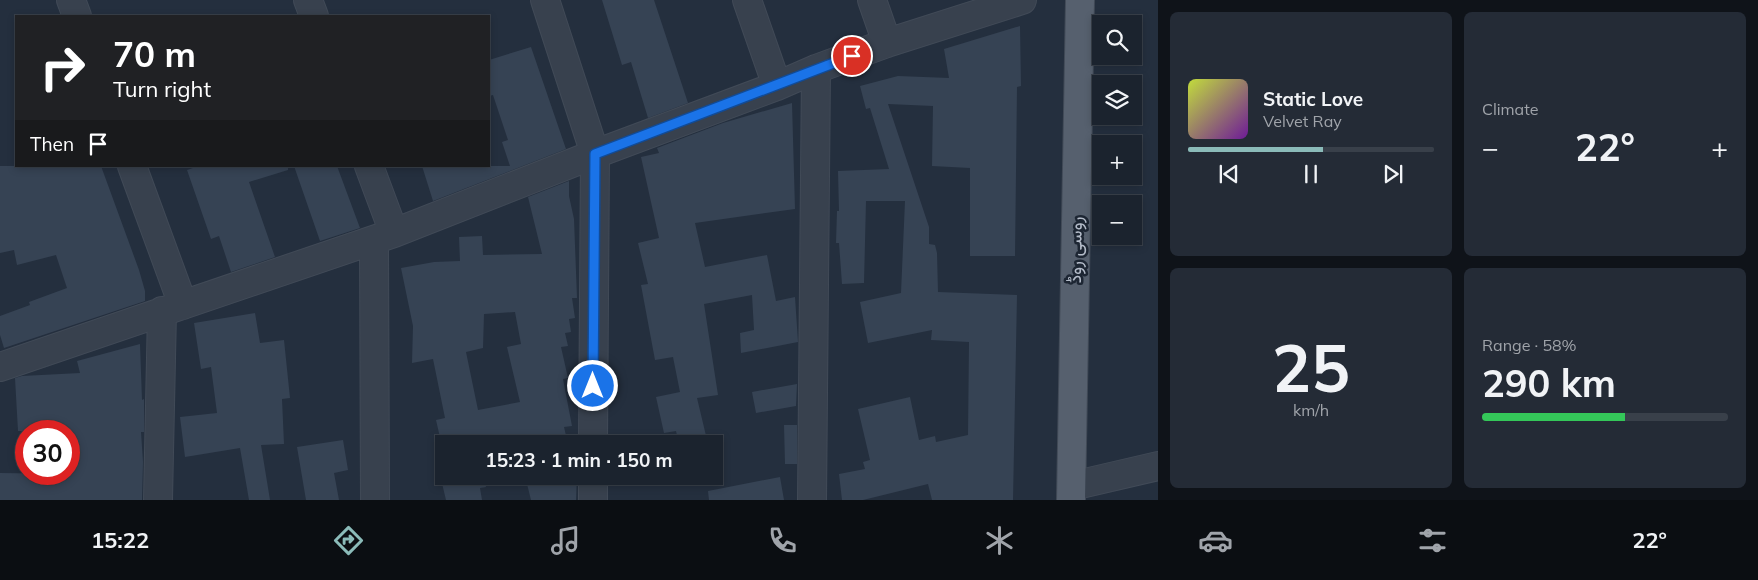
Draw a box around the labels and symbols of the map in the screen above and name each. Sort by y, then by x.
pin [831,35,873,77]
street label: روسی روڈ [1063,216,1087,284]
position arrow [566,359,618,411]
speed limit sign: 30 [15,420,80,485]

